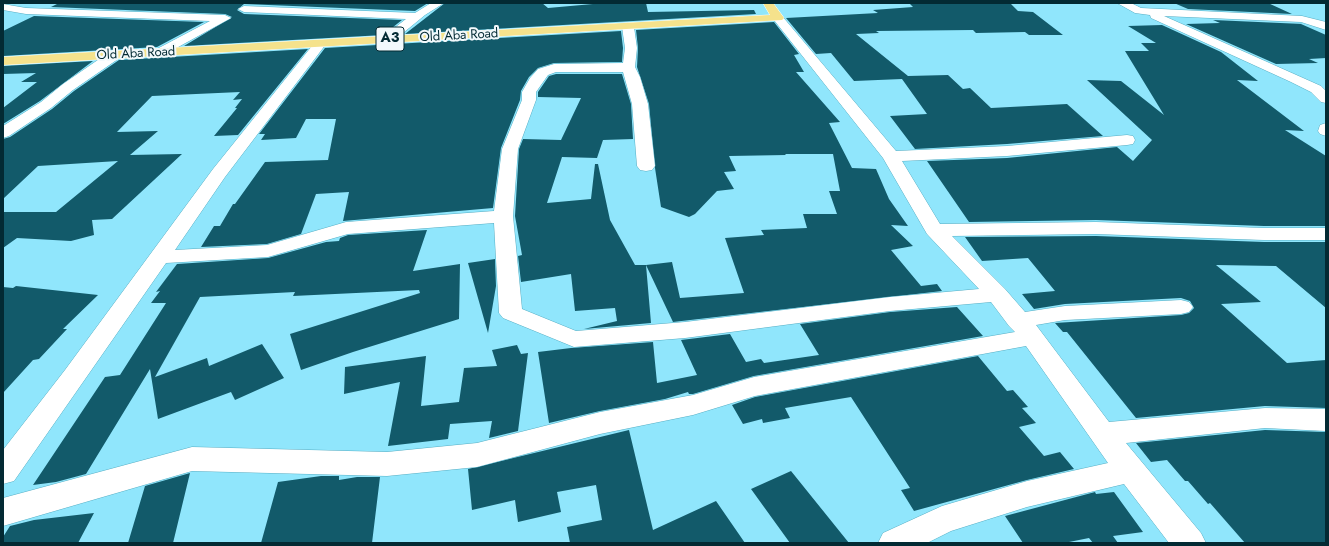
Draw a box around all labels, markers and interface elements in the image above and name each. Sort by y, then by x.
street label: Old Aba Road [419,26,499,46]
road number: A3 [376,27,404,51]
street label: Old Aba Road [96,44,176,64]

